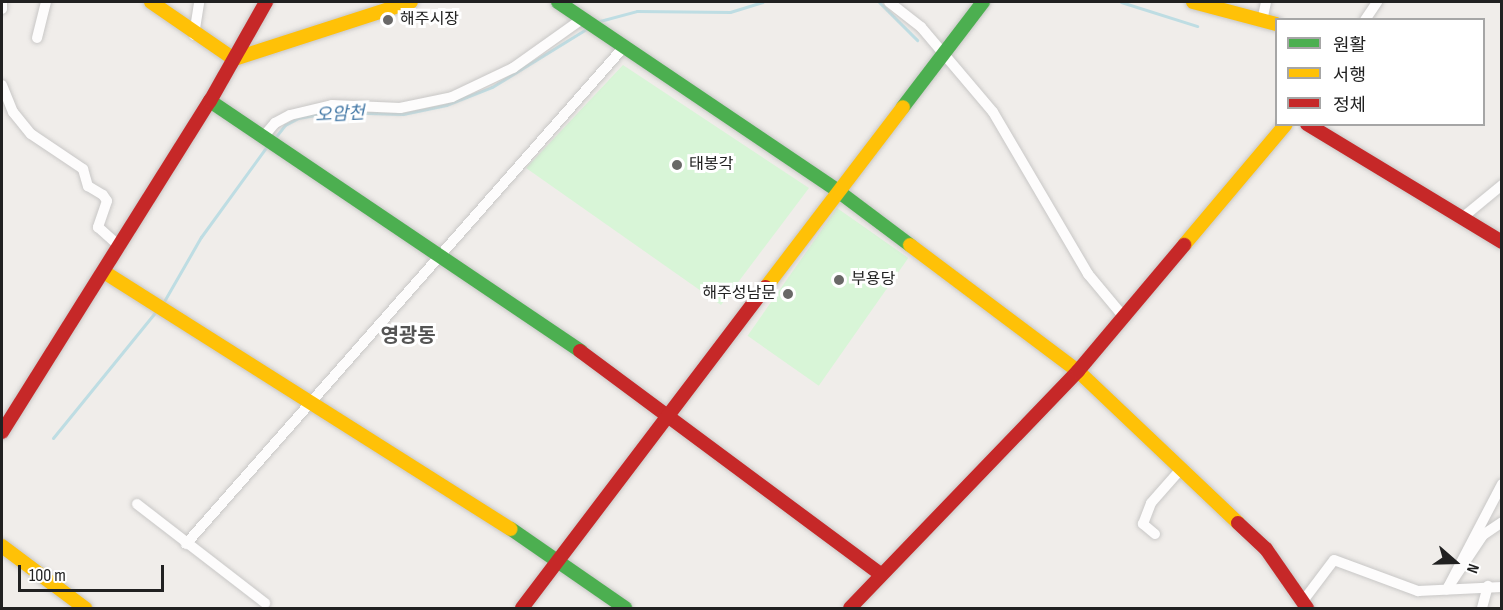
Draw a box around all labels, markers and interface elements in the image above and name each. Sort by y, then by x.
place label: 해주시장 [400,10,459,30]
marker: 해주시장 [381,13,395,27]
legend [1275,18,1485,126]
text: 원활 [1333,35,1366,56]
text: 서행 [1333,65,1366,86]
text: 정체 [1333,95,1366,116]
water label: 오암천 [315,103,365,127]
place label: 태봉각 [689,155,733,175]
marker: 태봉각 [670,158,684,172]
place label: 부용당 [851,270,895,290]
marker: 부용당 [832,273,846,287]
place label: 해주성남문 [702,284,776,304]
marker: 해주성남문 [781,287,795,301]
district label: 영광동 [380,324,436,348]
north arrow [1425,532,1485,592]
scale bar [21,553,166,591]
text: N [1462,561,1483,576]
text: 100 m [29,565,66,586]

